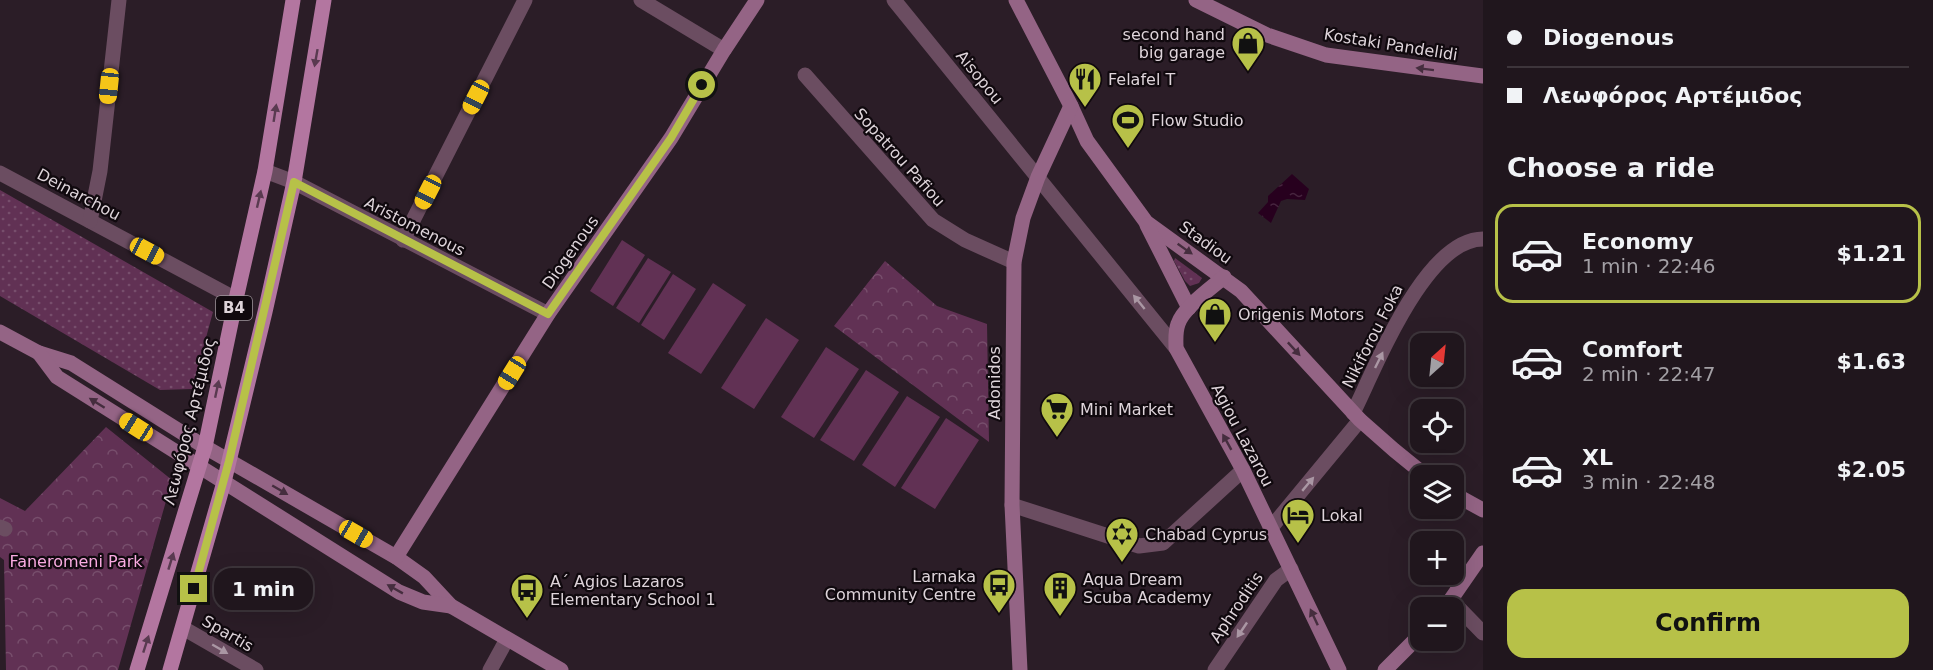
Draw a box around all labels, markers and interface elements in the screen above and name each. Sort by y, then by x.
place label: second hand big garage [1123,25,1225,62]
shop icon: second hand big garage [1230,25,1266,72]
street label: Kostaki Pandelidi [1323,25,1459,64]
text: Diogenous [1543,25,1674,50]
street label: Aisopou [952,47,1007,108]
one-way arrow [311,48,320,67]
restaurant icon: Felafel T [1067,61,1103,108]
one-way arrow [1415,64,1434,73]
car [98,67,120,105]
place label: Felafel T [1108,70,1175,89]
route start [688,71,715,98]
car [460,77,492,117]
text: Λεωφόρος Αρτέμιδος [1543,83,1802,108]
sports icon: Flow Studio [1110,102,1146,149]
one-way arrow [271,103,280,122]
street label: Sopatrou Pafiou [850,104,949,211]
place label: Flow Studio [1151,111,1244,130]
text: Choose a ride [1507,152,1715,183]
street label: Deinarchou [34,165,124,224]
car [412,172,444,212]
one-way arrow [254,190,264,208]
street label: Aristomenous [361,193,468,260]
street label: Diogenous [538,212,603,293]
street label: Stadiou [1176,217,1236,268]
icon: car [1510,227,1564,281]
text: Economy [1582,229,1693,254]
car [127,235,167,267]
text: $1.21 [1836,241,1906,266]
one-way arrow [1177,243,1192,255]
text: 1 min · 22:46 [1582,254,1716,278]
street label: Nikiforou Foka [1338,281,1407,391]
one-way arrow [1133,294,1146,310]
road number: B4 [216,296,252,320]
shop icon: Origenis Motors [1197,296,1233,343]
place label: Origenis Motors [1238,305,1364,324]
north arrow [1410,333,1464,387]
map controls [1410,333,1464,651]
icon: car [1510,335,1564,389]
street label: Λεωφόρος Αρτέμιδος [159,336,219,507]
text: Comfort [1582,337,1682,362]
one-way arrow [1287,341,1301,356]
street label: Adonidos [985,346,1004,420]
text: $1.63 [1836,349,1906,374]
one-way arrow [1375,352,1384,369]
car [495,353,529,393]
text: 2 min · 22:47 [1582,362,1716,386]
one-way arrow [213,380,223,399]
street label: Agiou Lazarou [1207,381,1278,490]
supermarket icon: Mini Market [1039,391,1075,438]
one-way arrow [89,397,105,408]
button: locate [1410,399,1464,453]
place label: Mini Market [1080,400,1173,419]
car [116,410,156,444]
one-way arrow [1223,434,1233,451]
icon: car [1510,443,1564,497]
text: XL [1582,445,1613,470]
text: $2.05 [1836,457,1906,482]
button: layers [1410,465,1464,519]
text: 3 min · 22:48 [1582,470,1716,494]
one-way arrow [1301,476,1314,492]
one-way arrow [272,485,289,495]
hotel icon: Lokal [1280,497,1316,544]
place label: Lokal [1321,506,1363,525]
synagogue icon: Chabad Cyprus [1104,516,1140,563]
car [336,517,376,551]
place label: Chabad Cyprus [1145,525,1267,544]
button: + [1410,531,1464,585]
park label: Faneromeni Park [9,552,143,571]
one-way arrow [167,552,176,570]
place label: Larnaka Community Centre [825,567,976,604]
bus stop icon: Larnaka Community Centre [981,567,1017,614]
callout: 1 min [215,568,314,610]
street label: Aphroditis [1206,568,1267,646]
building icon: Aqua Dream Scuba Academy [1042,570,1078,617]
place label: Aqua Dream Scuba Academy [1083,570,1211,607]
bus stop icon: A´ Agios Lazaros Elementary School 1 [509,572,545,619]
place label: A´ Agios Lazaros Elementary School 1 [550,572,716,609]
route end [180,575,207,602]
text: 1 min [232,577,295,601]
one-way arrow [386,584,403,594]
button: Confirm [1507,589,1909,658]
button: − [1410,597,1464,651]
one-way arrow [1309,609,1318,626]
street label: Spartis [199,611,257,656]
one-way arrow [1236,622,1248,638]
one-way arrow [142,634,151,652]
one-way arrow [211,644,228,654]

